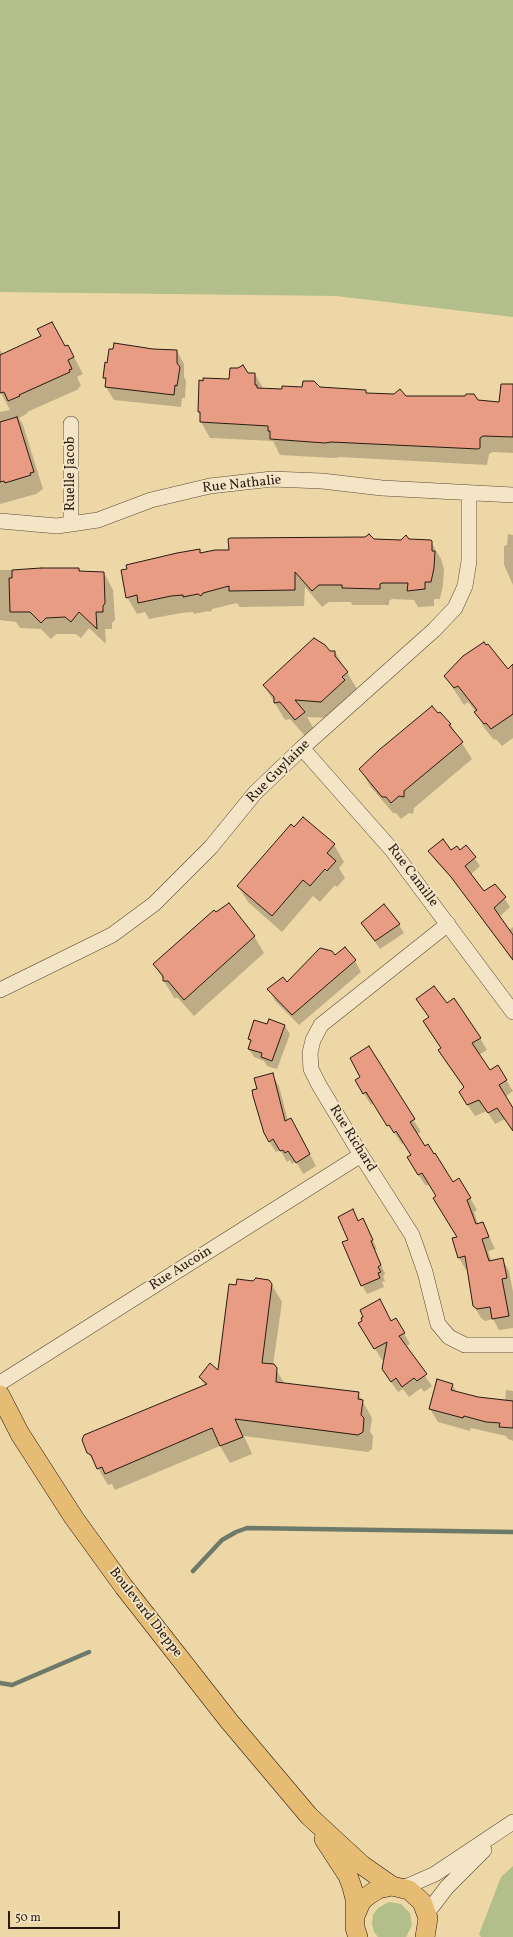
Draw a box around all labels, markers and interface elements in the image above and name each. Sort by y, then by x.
street label: Ruelle Jacob [63,437,79,511]
street label: Rue Nathalie [202,473,282,497]
street label: Rue Guylaine [244,737,314,807]
street label: Rue Camille [383,841,441,911]
street label: Rue Richard [325,1102,379,1176]
street label: Rue Aucoin [147,1243,215,1295]
street label: Boulevard Dieppe [105,1565,185,1661]
scale bar [10,1903,122,1929]
text: 50 m [15,1910,41,1926]

